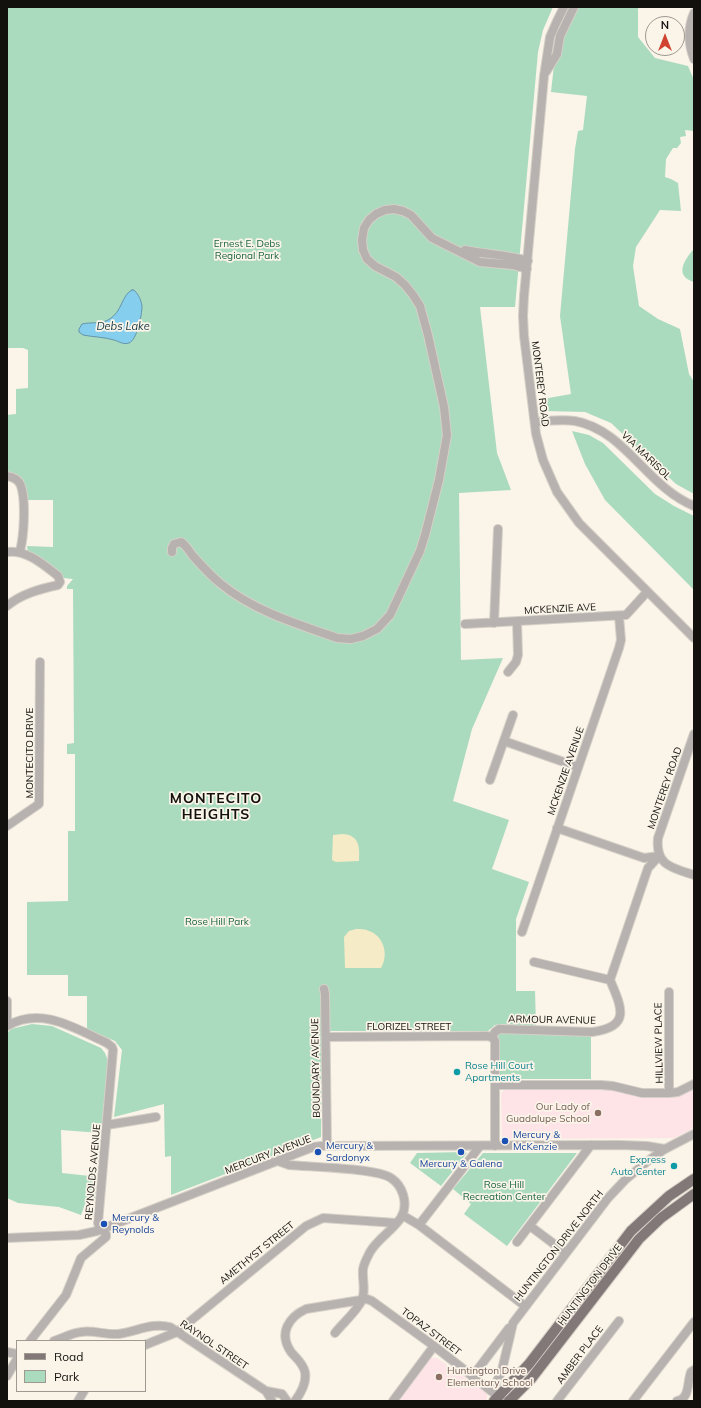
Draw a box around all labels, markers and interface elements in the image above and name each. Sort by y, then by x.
north arrow [645,16,685,56]
text: N [661,18,669,32]
park label: Ernest E. Debs Regional Park [214,238,280,262]
water label: Debs Lake [96,320,150,334]
street label: MONTEREY ROAD [529,340,551,428]
street label: VIA MARISOL [619,429,673,483]
street label: MCKENZIE AVE [524,601,596,617]
street label: MONTECITO DRIVE [24,708,36,798]
street label: MCKENZIE AVENUE [545,725,587,817]
street label: MONTEREY ROAD [645,745,685,831]
district label: MONTECITO HEIGHTS [170,791,262,824]
park label: Rose Hill Park [185,916,249,928]
street label: HILLVIEW PLACE [652,1002,666,1084]
street label: ARMOUR AVENUE [508,1013,596,1027]
street label: BOUNDARY AVENUE [309,1018,323,1118]
street label: FLORIZEL STREET [367,1021,451,1033]
place label: Rose Hill Court Apartments [465,1060,533,1084]
marker: Rose Hill Court Apartments [452,1067,462,1077]
place label: Our Lady of Guadalupe School [506,1101,590,1124]
marker: Our Lady of Guadalupe School [593,1108,603,1118]
street label: REYNOLDS AVENUE [83,1124,103,1220]
place label: Mercury & McKenzie [513,1129,560,1152]
street label: MERCURY AVENUE [223,1133,313,1177]
marker: Mercury & McKenzie [500,1136,510,1146]
place label: Mercury & Sardonyx [326,1140,373,1164]
marker: Mercury & Sardonyx [313,1147,323,1157]
marker: Mercury & Galena [456,1147,466,1157]
place label: Express Auto Center [611,1154,666,1178]
place label: Mercury & Galena [420,1158,502,1170]
marker: Express Auto Center [669,1161,679,1171]
park label: Rose Hill Recreation Center [463,1179,545,1202]
street label: HUNTINGTON DRIVE NORTH [512,1188,606,1304]
place label: Mercury & Reynolds [112,1212,159,1236]
marker: Mercury & Reynolds [99,1219,109,1229]
street label: AMETHYST STREET [217,1219,297,1287]
street label: HUNTINGTON DRIVE [555,1242,625,1328]
street label: TOPAZ STREET [399,1306,463,1358]
street label: RAYNOL STREET [178,1318,250,1372]
street label: AMBER PLACE [554,1323,606,1387]
legend [16,1340,146,1392]
text: Road [54,1349,83,1364]
place label: Huntington Drive Elementary School [447,1365,533,1388]
text: Park [54,1369,79,1384]
marker: Huntington Drive Elementary School [434,1372,444,1382]

